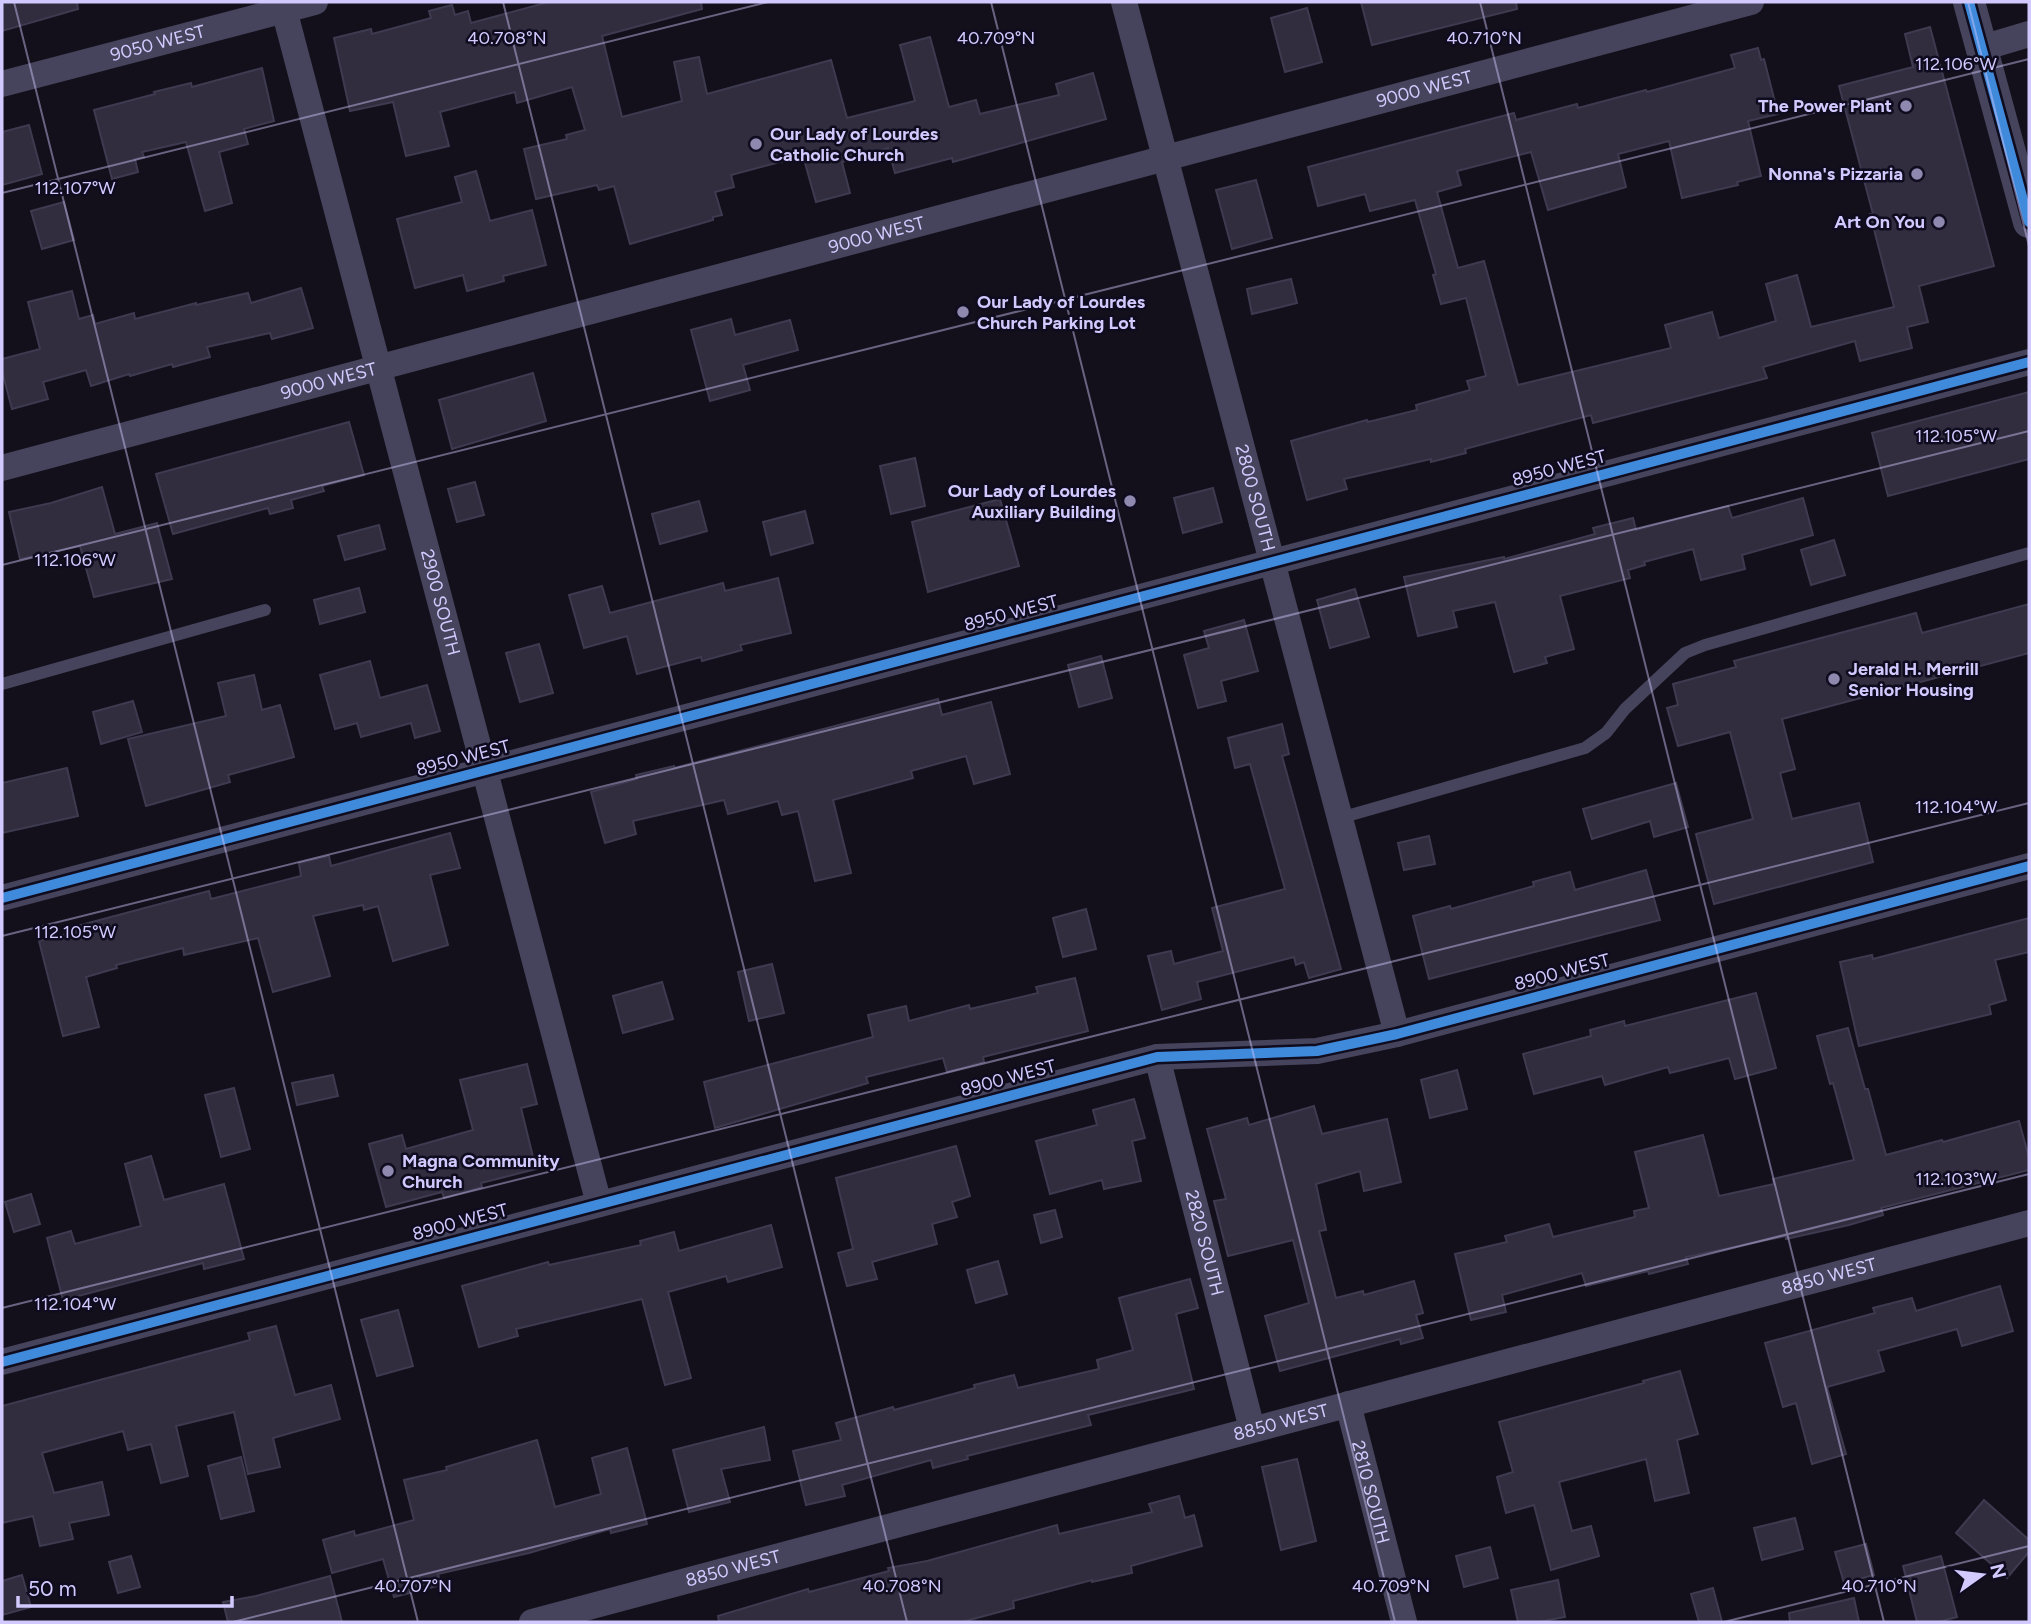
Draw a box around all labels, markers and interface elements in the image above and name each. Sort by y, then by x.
street label: 9050 WEST [108,20,208,66]
text: 40.708°N [467,27,547,49]
text: 40.709°N [957,27,1035,49]
text: 40.710°N [1446,27,1522,49]
text: 112.106°W [1915,53,1998,75]
street label: 9000 WEST [1374,66,1475,112]
place label: The Power Plant [1758,95,1892,117]
marker: The Power Plant [1898,98,1914,114]
place label: Our Lady of Lourdes Catholic Church [770,123,939,166]
marker: Our Lady of Lourdes Catholic Church [748,136,764,152]
place label: Nonna's Pizzaria [1768,163,1903,185]
marker: Nonna's Pizzaria [1909,166,1925,182]
text: 112.107°W [34,177,116,199]
place label: Art On You [1834,211,1925,233]
street label: 9000 WEST [826,212,927,258]
marker: Art On You [1931,214,1947,230]
place label: Our Lady of Lourdes Church Parking Lot [977,291,1146,334]
marker: Our Lady of Lourdes Church Parking Lot [955,304,971,320]
street label: 9000 WEST [278,358,379,404]
text: 112.105°W [1915,425,1998,447]
street label: 2800 SOUTH [1231,442,1280,554]
street label: 8950 WEST [1510,445,1609,491]
place label: Our Lady of Lourdes Auxiliary Building [948,480,1117,523]
marker: Our Lady of Lourdes Auxiliary Building [1122,493,1138,509]
street label: 2900 SOUTH [416,547,465,658]
text: 112.106°W [34,549,117,571]
street label: 8950 WEST [962,590,1061,636]
place label: Jerald H. Merrill Senior Housing [1848,658,1979,701]
marker: Jerald H. Merrill Senior Housing [1826,671,1842,687]
street label: 8950 WEST [414,735,513,781]
text: 112.104°W [1915,796,1998,818]
text: 112.105°W [34,921,117,943]
street label: 8900 WEST [1512,949,1612,995]
street label: 8900 WEST [958,1055,1058,1101]
place label: Magna Community Church [402,1150,560,1193]
marker: Magna Community Church [380,1163,396,1179]
text: 112.103°W [1915,1168,1997,1190]
street label: 2820 SOUTH [1180,1188,1229,1298]
street label: 8900 WEST [410,1199,510,1245]
street label: 8850 WEST [1779,1253,1879,1300]
text: 112.104°W [34,1293,117,1315]
street label: 8850 WEST [1231,1399,1331,1446]
street label: 2810 SOUTH [1347,1438,1394,1546]
north arrow [1947,1540,2017,1610]
street label: 8850 WEST [683,1545,783,1592]
text: N [1985,1561,2011,1581]
scale bar [18,1564,231,1608]
text: 40.707°N [374,1575,452,1597]
text: 40.708°N [862,1575,942,1597]
text: 40.709°N [1352,1575,1430,1597]
text: 40.710°N [1841,1575,1917,1597]
text: 50 m [28,1576,77,1601]

